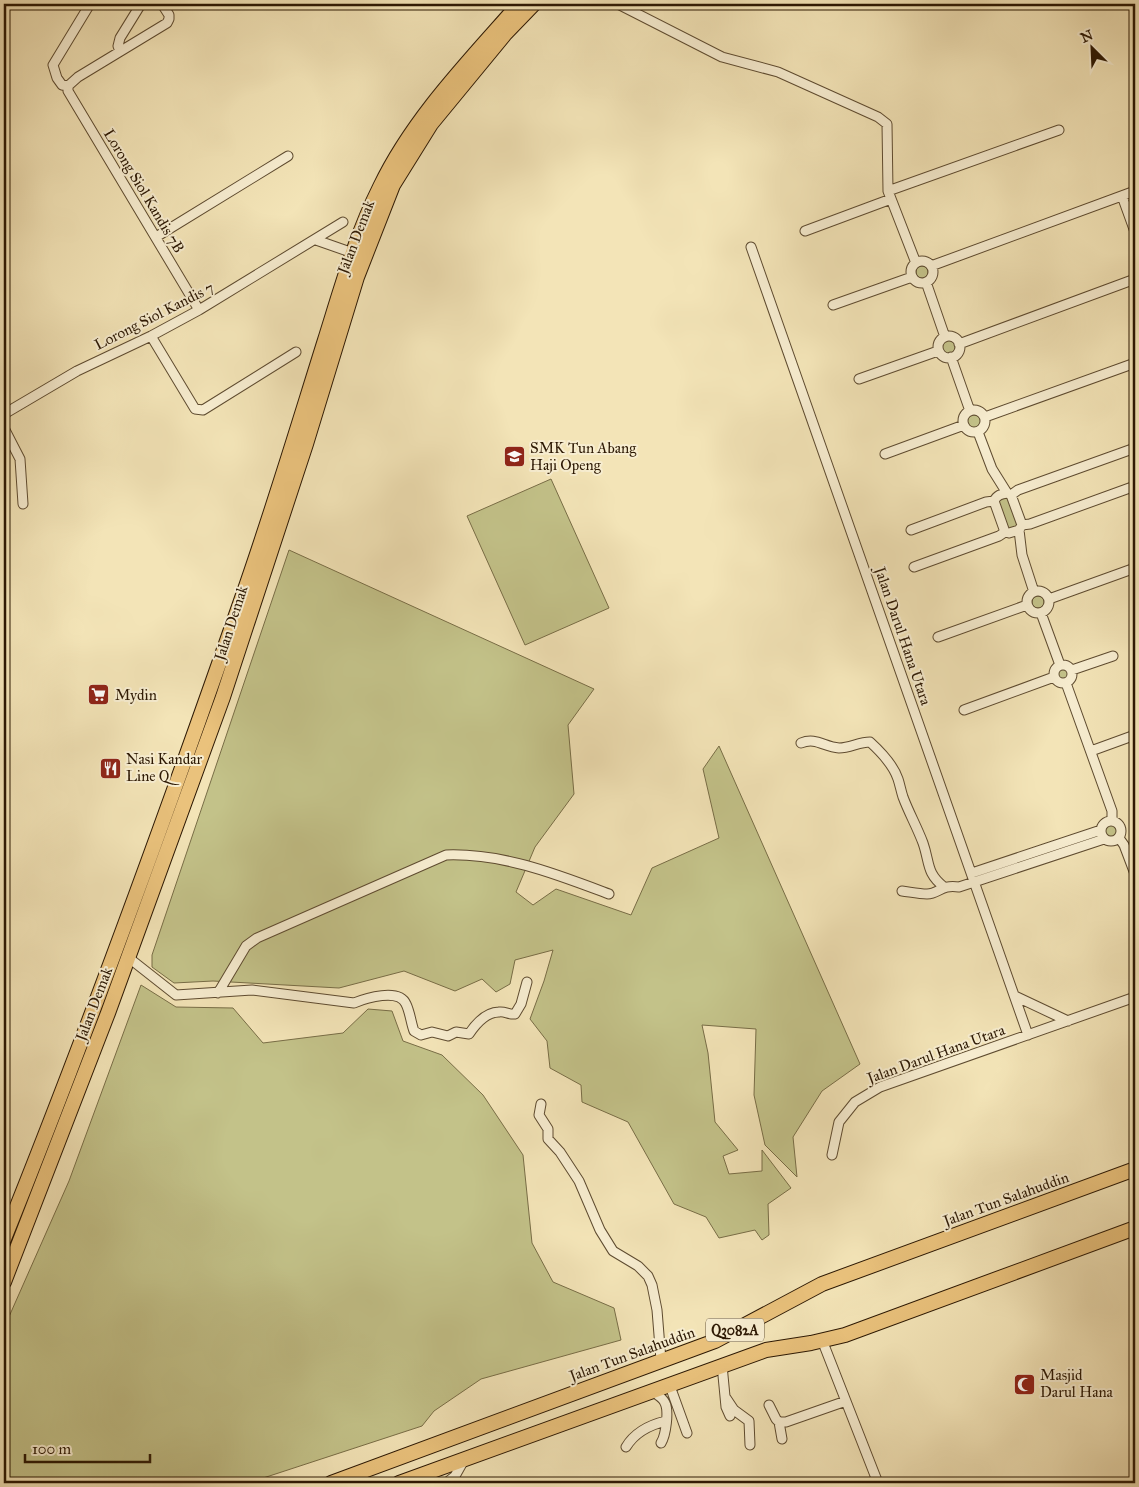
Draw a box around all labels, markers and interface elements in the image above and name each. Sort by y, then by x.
north arrow [1066,22,1116,72]
text: N [1078,26,1096,47]
street label: Lorong Siol Kandis 7B [100,126,188,256]
street label: Jalan Demak [333,197,379,279]
street label: Lorong Siol Kandis 7 [91,278,217,354]
place label: SMK Tun Abang Haji Openg [530,439,637,474]
school or university icon: SMK Tun Abang Haji Openg [502,445,526,469]
street label: Jalan Darul Hana Utara [869,563,935,708]
street label: Jalan Demak [210,583,253,665]
supermarket icon: Mydin [87,683,111,707]
place label: Mydin [115,686,157,704]
place label: Nasi Kandar Line Q [126,750,202,785]
restaurant icon: Nasi Kandar Line Q [98,756,122,780]
street label: Jalan Demak [71,964,117,1046]
street label: Jalan Darul Hana Utara [863,1021,1008,1089]
street label: Jalan Tun Salahuddin [939,1168,1071,1232]
road number: Q3082A [706,1318,764,1342]
street label: Jalan Tun Salahuddin [565,1323,697,1387]
place label: Masjid Darul Hana [1040,1366,1114,1401]
mosque icon: Masjid Darul Hana [1012,1372,1036,1396]
scale bar [25,1432,150,1464]
text: 100 m [32,1440,72,1458]

